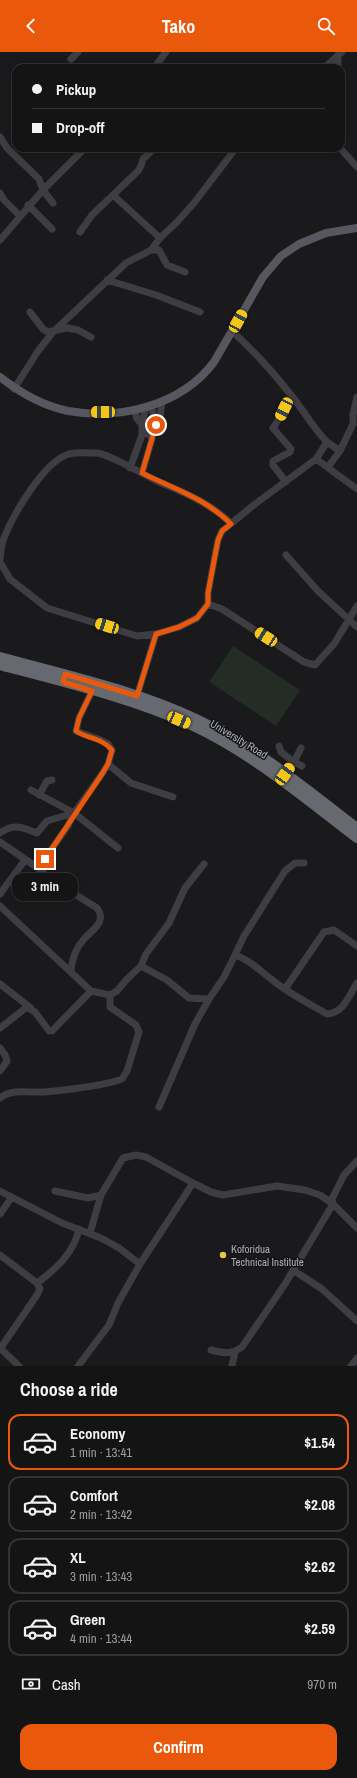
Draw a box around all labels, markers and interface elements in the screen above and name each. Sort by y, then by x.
text: Tako [162,14,195,39]
icon: back [20,15,42,37]
icon: search [315,15,337,37]
text: Pickup [56,79,96,100]
text: Drop-off [56,117,105,138]
car [227,308,249,334]
car [273,396,295,422]
car [91,406,115,418]
route start [147,416,165,434]
car [94,617,120,635]
car [253,625,279,649]
car [166,710,192,730]
street label: University Road [208,716,270,762]
car [273,761,297,787]
route end [36,850,54,868]
callout: 3 min [12,873,78,901]
text: 3 min [31,878,59,895]
place label: Koforidua Technical Institute [231,1242,304,1269]
marker: Koforidua Technical Institute [218,1250,228,1260]
text: Choose a ride [20,1377,118,1402]
text: Economy [70,1423,125,1444]
icon: car [22,1424,58,1460]
text: $1.54 [304,1432,335,1453]
text: 1 min · 13:41 [70,1444,132,1461]
text: Comfort [70,1485,118,1506]
icon: car [22,1486,58,1522]
text: $2.08 [304,1494,335,1515]
text: 2 min · 13:42 [70,1506,132,1523]
text: XL [70,1547,86,1568]
icon: car [22,1548,58,1584]
text: $2.62 [304,1556,335,1577]
text: 3 min · 13:43 [70,1568,132,1585]
text: Green [70,1609,106,1630]
icon: car [22,1610,58,1646]
text: $2.59 [304,1618,335,1639]
text: 4 min · 13:44 [70,1630,132,1647]
icon: cash [20,1673,42,1695]
text: Cash [52,1674,81,1695]
text: 970 m [307,1676,337,1693]
button: Confirm [20,1724,337,1770]

